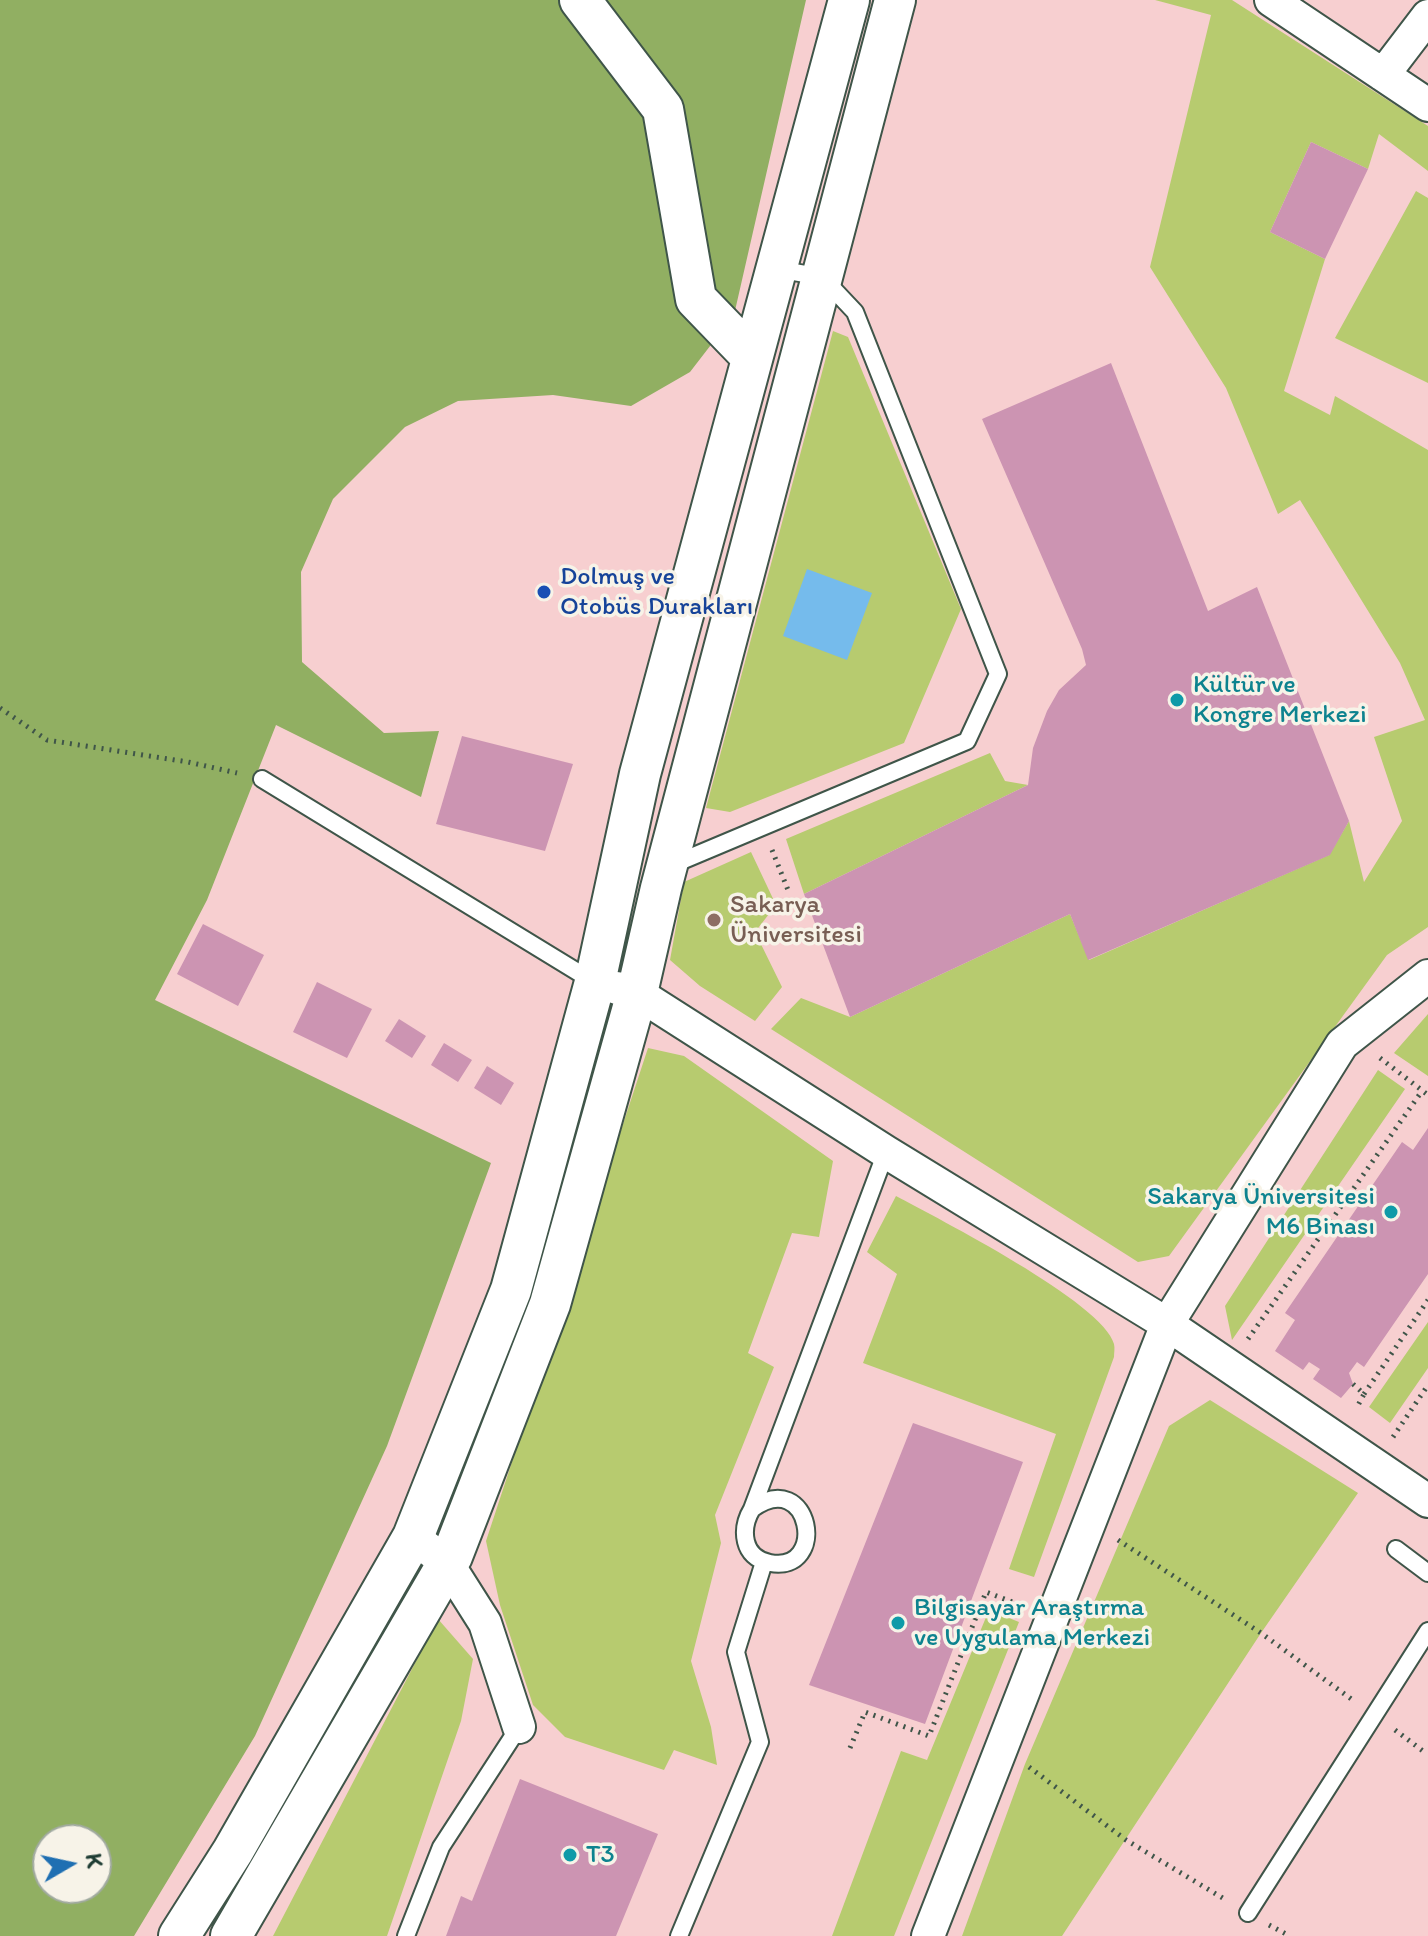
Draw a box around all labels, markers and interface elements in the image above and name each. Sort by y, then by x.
place label: Dolmuş ve Otobüs Durakları [560,561,753,622]
marker: Dolmuş ve Otobüs Durakları [535,583,553,601]
place label: Kültür ve Kongre Merkezi [1193,669,1367,730]
marker: Kültür ve Kongre Merkezi [1168,691,1186,709]
place label: Sakarya Üniversitesi [730,889,862,950]
marker: Sakarya Üniversitesi [705,911,723,929]
place label: Sakarya Üniversitesi M6 Binası [1147,1181,1375,1242]
marker: Sakarya Üniversitesi M6 Binası [1382,1203,1400,1221]
place label: Bilgisayar Araştırma ve Uygulama Merkezi [914,1592,1150,1654]
marker: Bilgisayar Araştırma ve Uygulama Merkezi [889,1614,907,1632]
north arrow [32,1824,112,1904]
place label: T3 [586,1839,615,1871]
marker: T3 [561,1846,579,1864]
text: K [80,1851,109,1870]

